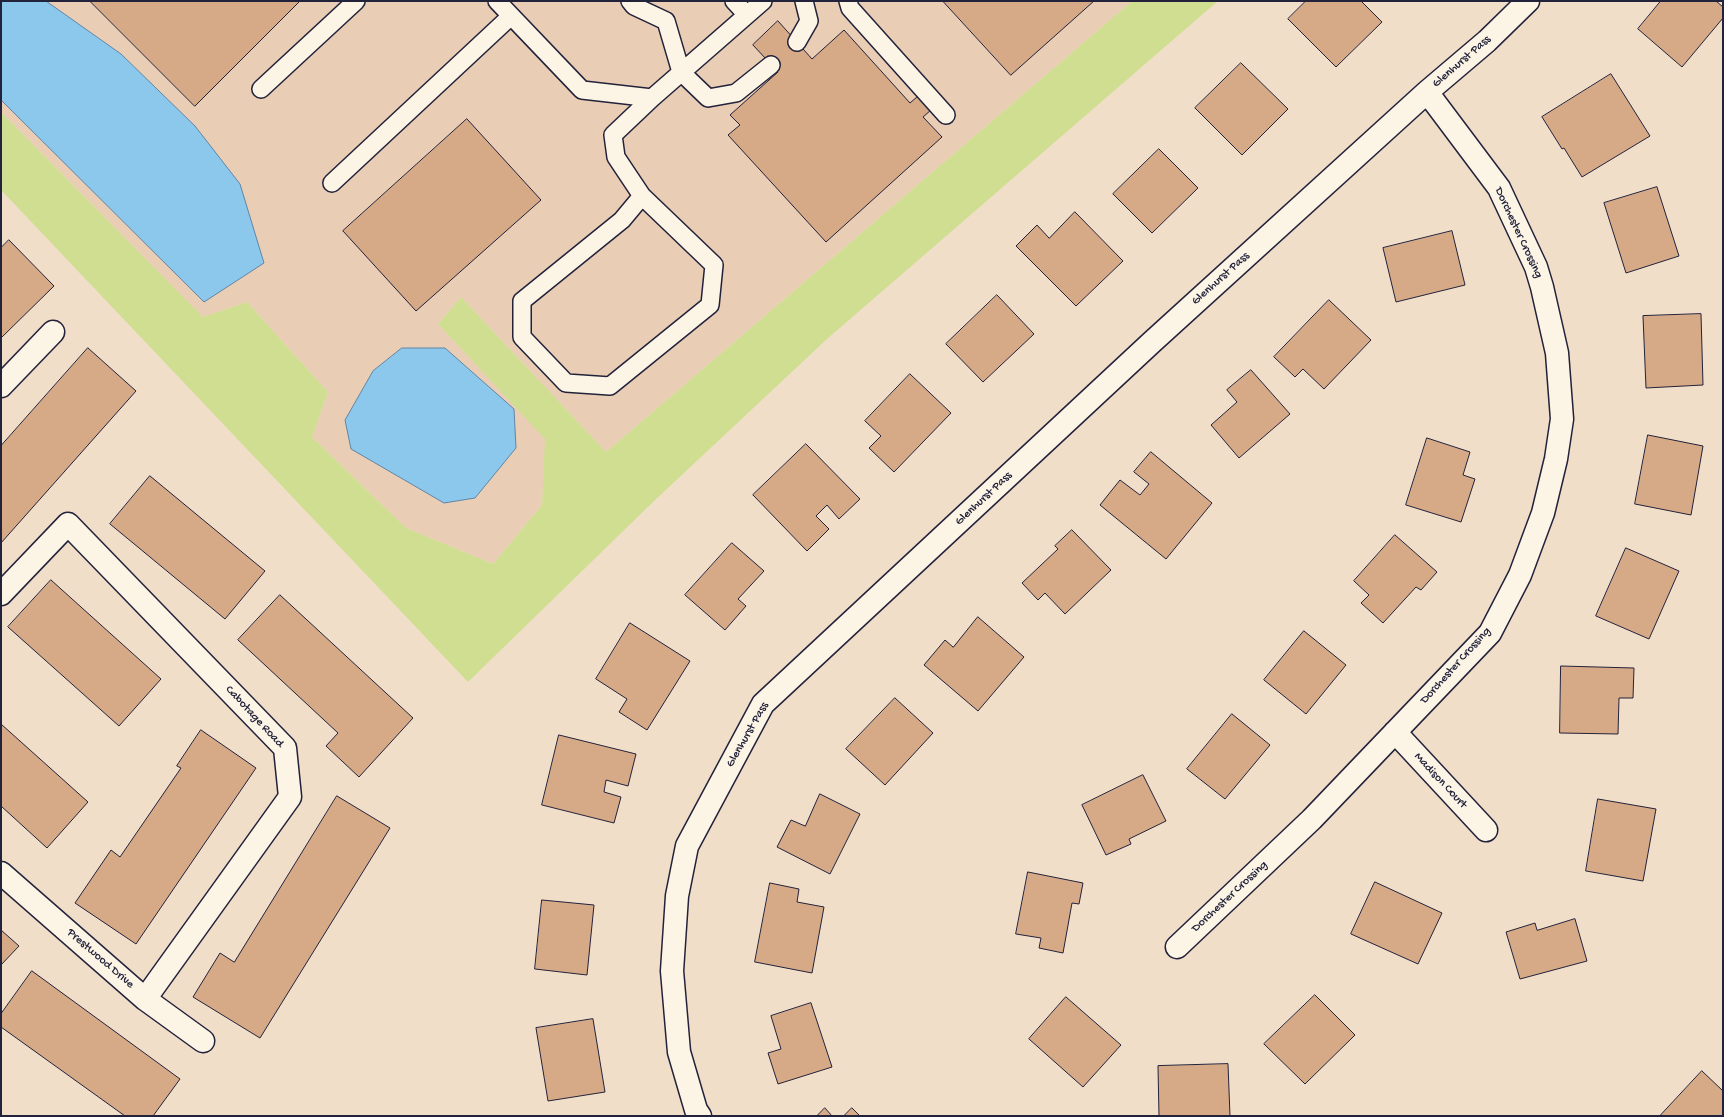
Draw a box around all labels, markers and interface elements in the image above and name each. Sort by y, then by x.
street label: Glenhurst Pass [1430,33,1494,91]
street label: Dorchester Crossing [1491,185,1545,281]
street label: Glenhurst Pass [1189,249,1253,309]
street label: Glenhurst Pass [953,469,1015,529]
street label: Dorchester Crossing [1418,625,1494,707]
street label: Cabotage Road [222,683,286,751]
street label: Glenhurst Pass [724,700,772,770]
street label: Madison Court [1410,750,1470,812]
street label: Dorchester Crossing [1189,858,1271,936]
street label: Prestwood Drive [64,926,136,992]

